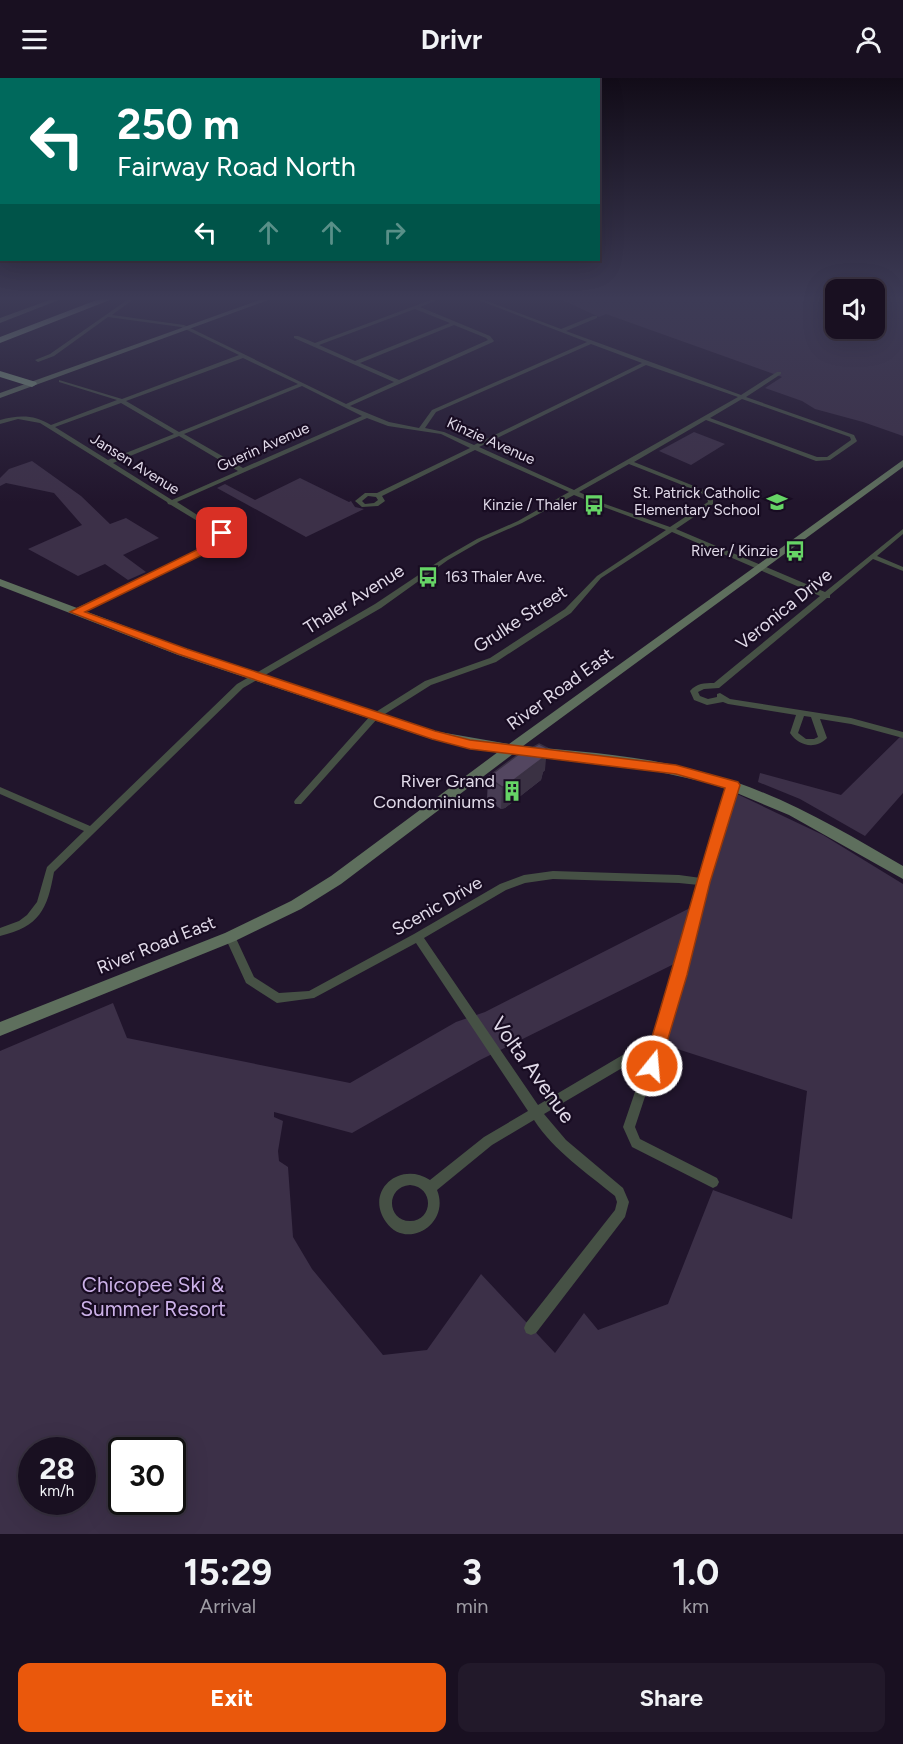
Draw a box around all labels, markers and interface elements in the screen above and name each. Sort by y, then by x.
icon: menu [18,23,51,56]
text: Drivr [421,23,482,56]
icon: person [852,23,885,56]
text: 250 m [117,99,240,150]
icon: left [18,102,96,180]
text: Fairway Road North [117,150,356,183]
icon: left [189,216,222,249]
icon: ahead [252,216,285,249]
icon: ahead [315,216,348,249]
icon: right [378,216,411,249]
map controls [825,279,885,339]
button: sound [825,279,885,339]
street label: Kinzie Avenue [444,414,538,468]
street label: Guerin Avenue [214,419,312,475]
street label: Jansen Avenue [87,429,183,499]
place label: St. Patrick Catholic Elementary School [633,484,760,519]
school or university icon: St. Patrick Catholic Elementary School [765,490,789,514]
bus stop icon: Kinzie / Thaler [582,493,606,517]
place label: Kinzie / Thaler [483,496,577,514]
pin [196,507,247,558]
icon: arrive [205,516,238,549]
bus stop icon: River / Kinzie [783,539,807,563]
place label: River / Kinzie [691,542,778,560]
street label: Thaler Avenue [300,559,408,639]
street label: Veronica Drive [731,563,837,654]
bus stop icon: 163 Thaler Ave. [416,565,440,589]
place label: 163 Thaler Ave. [445,568,545,586]
street label: Grulke Street [469,581,571,657]
street label: River Road East [503,643,618,735]
place label: River Grand Condominiums [373,770,495,813]
building icon: River Grand Condominiums [500,779,524,803]
street label: Scenic Drive [388,871,486,941]
street label: River Road East [94,911,219,979]
street label: Volta Avenue [486,1012,580,1128]
position arrow [620,1034,684,1098]
park label: Chicopee Ski & Summer Resort [80,1272,226,1321]
speed limit sign: 30 [108,1437,186,1515]
text: 28 [39,1450,75,1487]
text: km/h [40,1482,74,1500]
text: 15:29 [184,1551,272,1594]
text: 3 [462,1551,482,1594]
text: 1.0 [672,1551,719,1594]
text: Arrival [200,1594,256,1618]
text: min [456,1594,489,1618]
text: km [682,1594,709,1618]
button: Exit [18,1663,446,1732]
button: Share [458,1663,885,1732]

